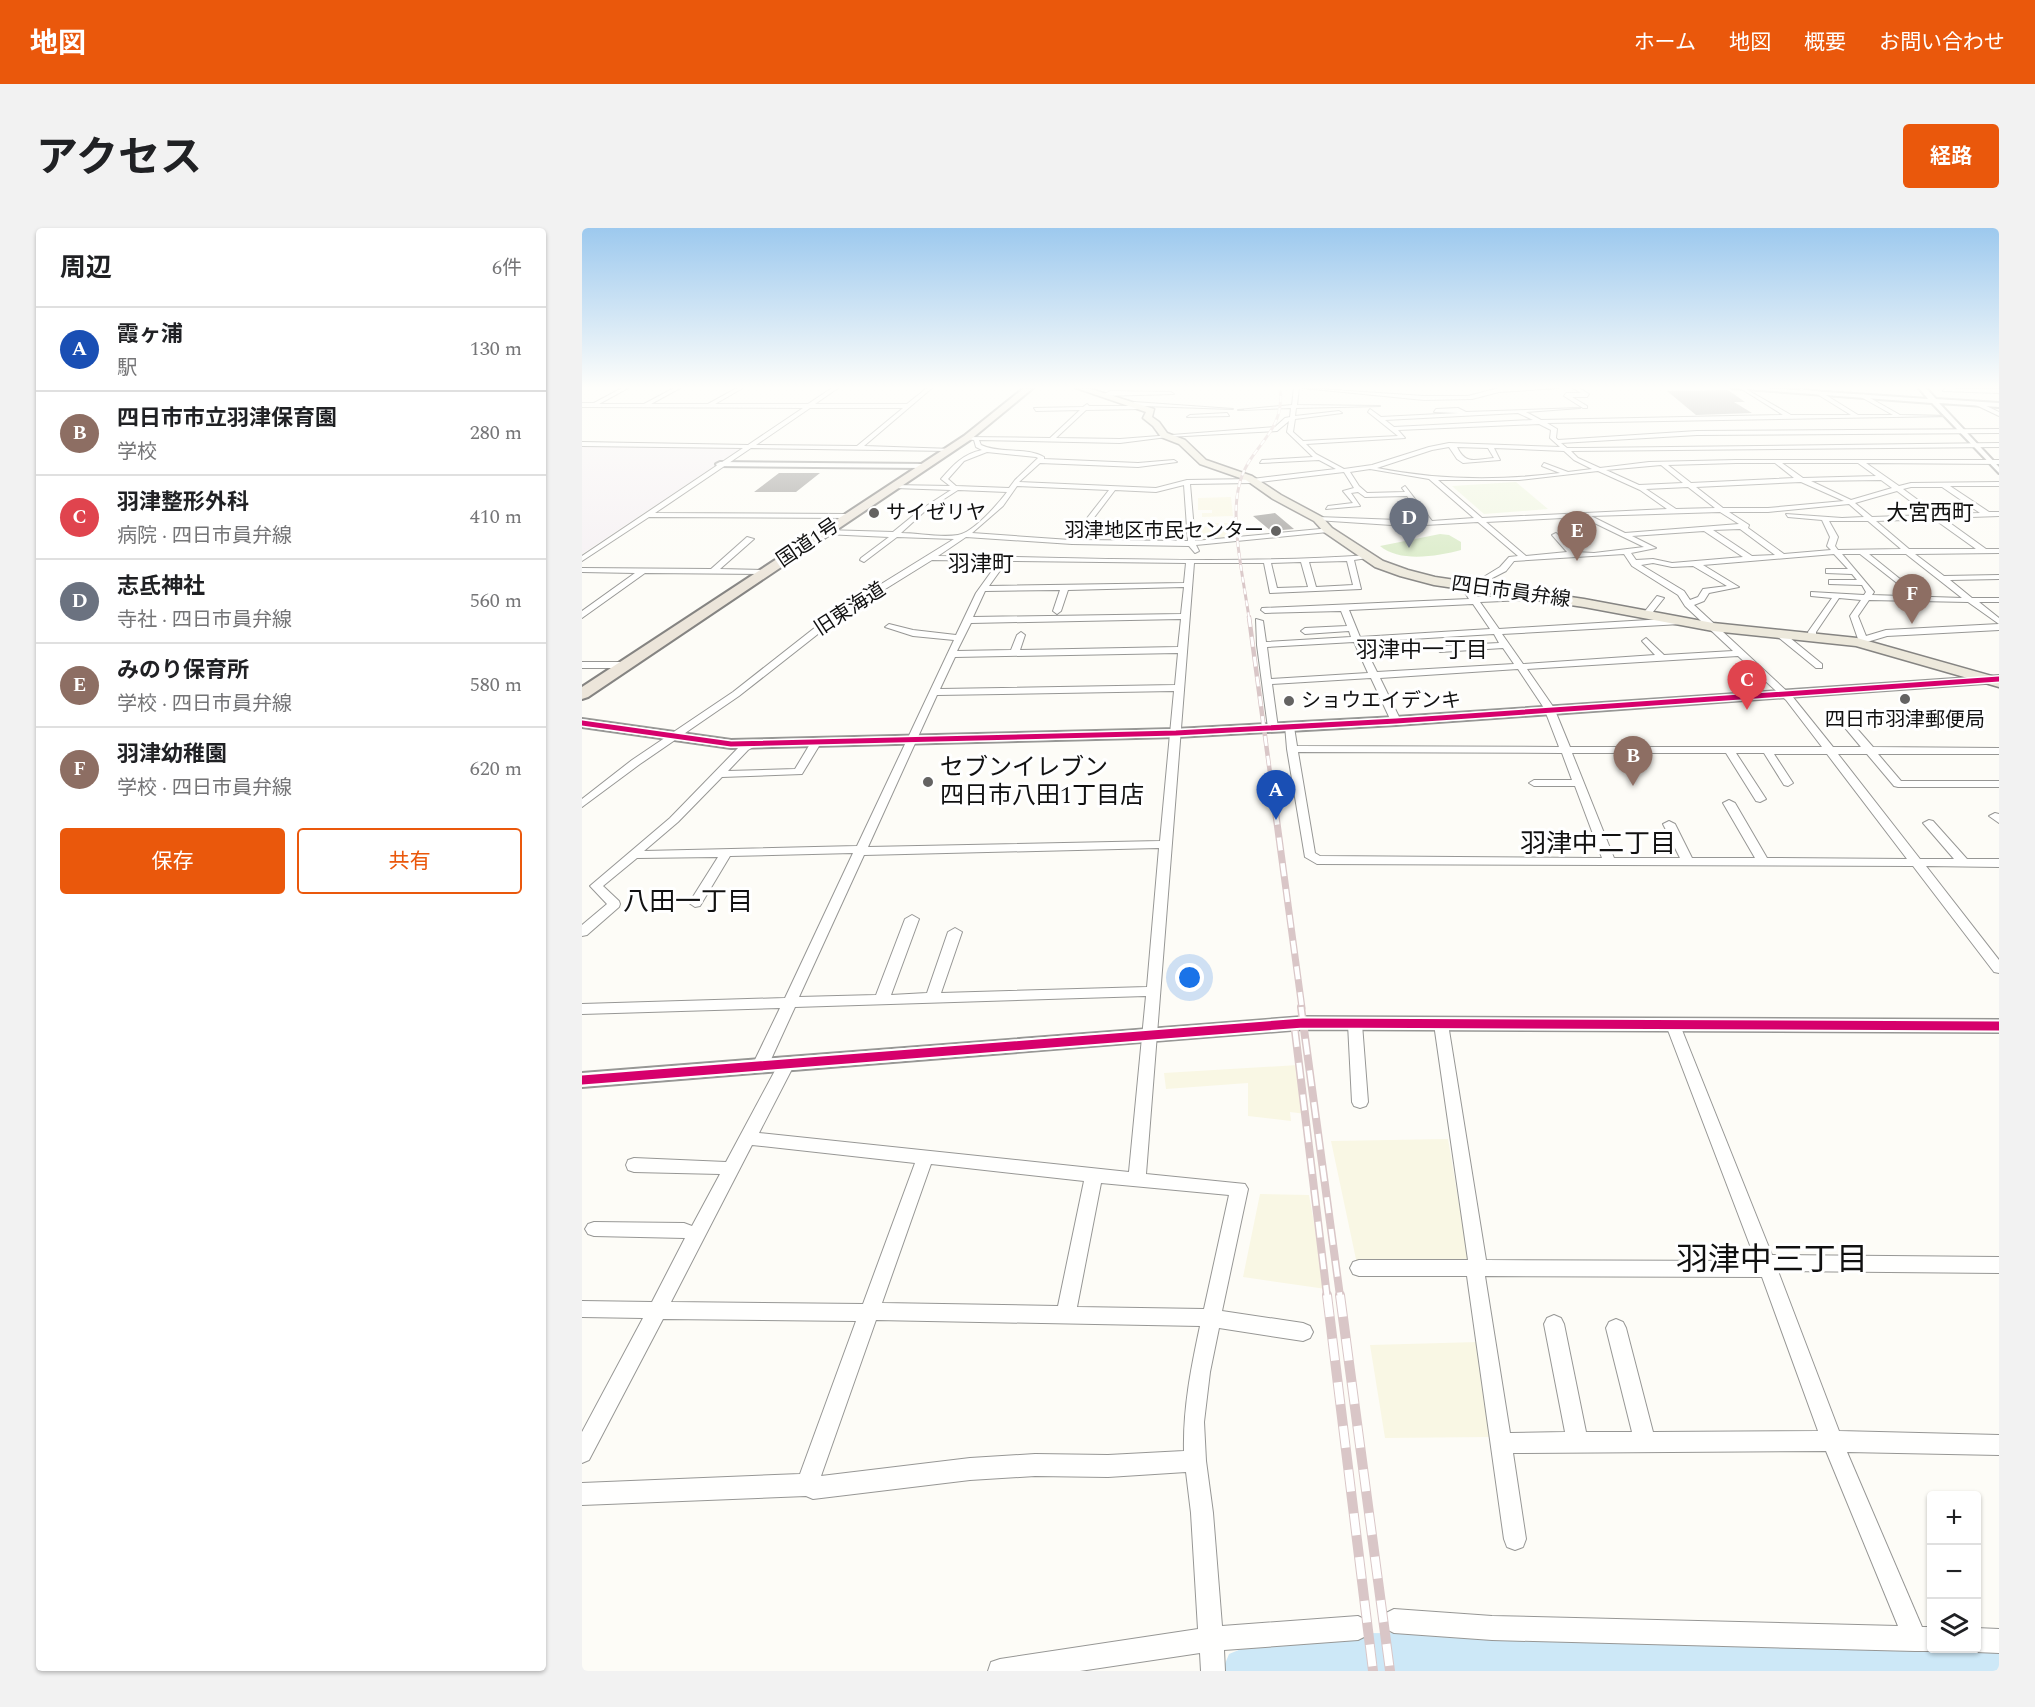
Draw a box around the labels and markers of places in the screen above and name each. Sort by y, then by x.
place label: サイゼリヤ [886,498,986,528]
pin: D [1390,498,1428,548]
marker: サイゼリヤ [867,506,881,520]
pin: E [1558,512,1596,561]
place label: 羽津地区市民センター [1064,516,1264,546]
marker: 羽津地区市民センター [1269,524,1283,538]
pin: F [1892,574,1932,624]
pin: C [1728,660,1766,710]
place label: ショウエイデンキ [1301,686,1461,716]
marker: 四日市羽津郵便局 [1898,692,1912,706]
marker: ショウエイデンキ [1282,694,1296,708]
place label: 四日市羽津郵便局 [1825,705,1985,735]
pin: B [1614,736,1652,786]
place label: セブンイレブン 四日市八田1丁目店 [940,750,1144,814]
pin: A [1256,770,1296,820]
marker: セブンイレブン 四日市八田1丁目店 [921,775,935,789]

